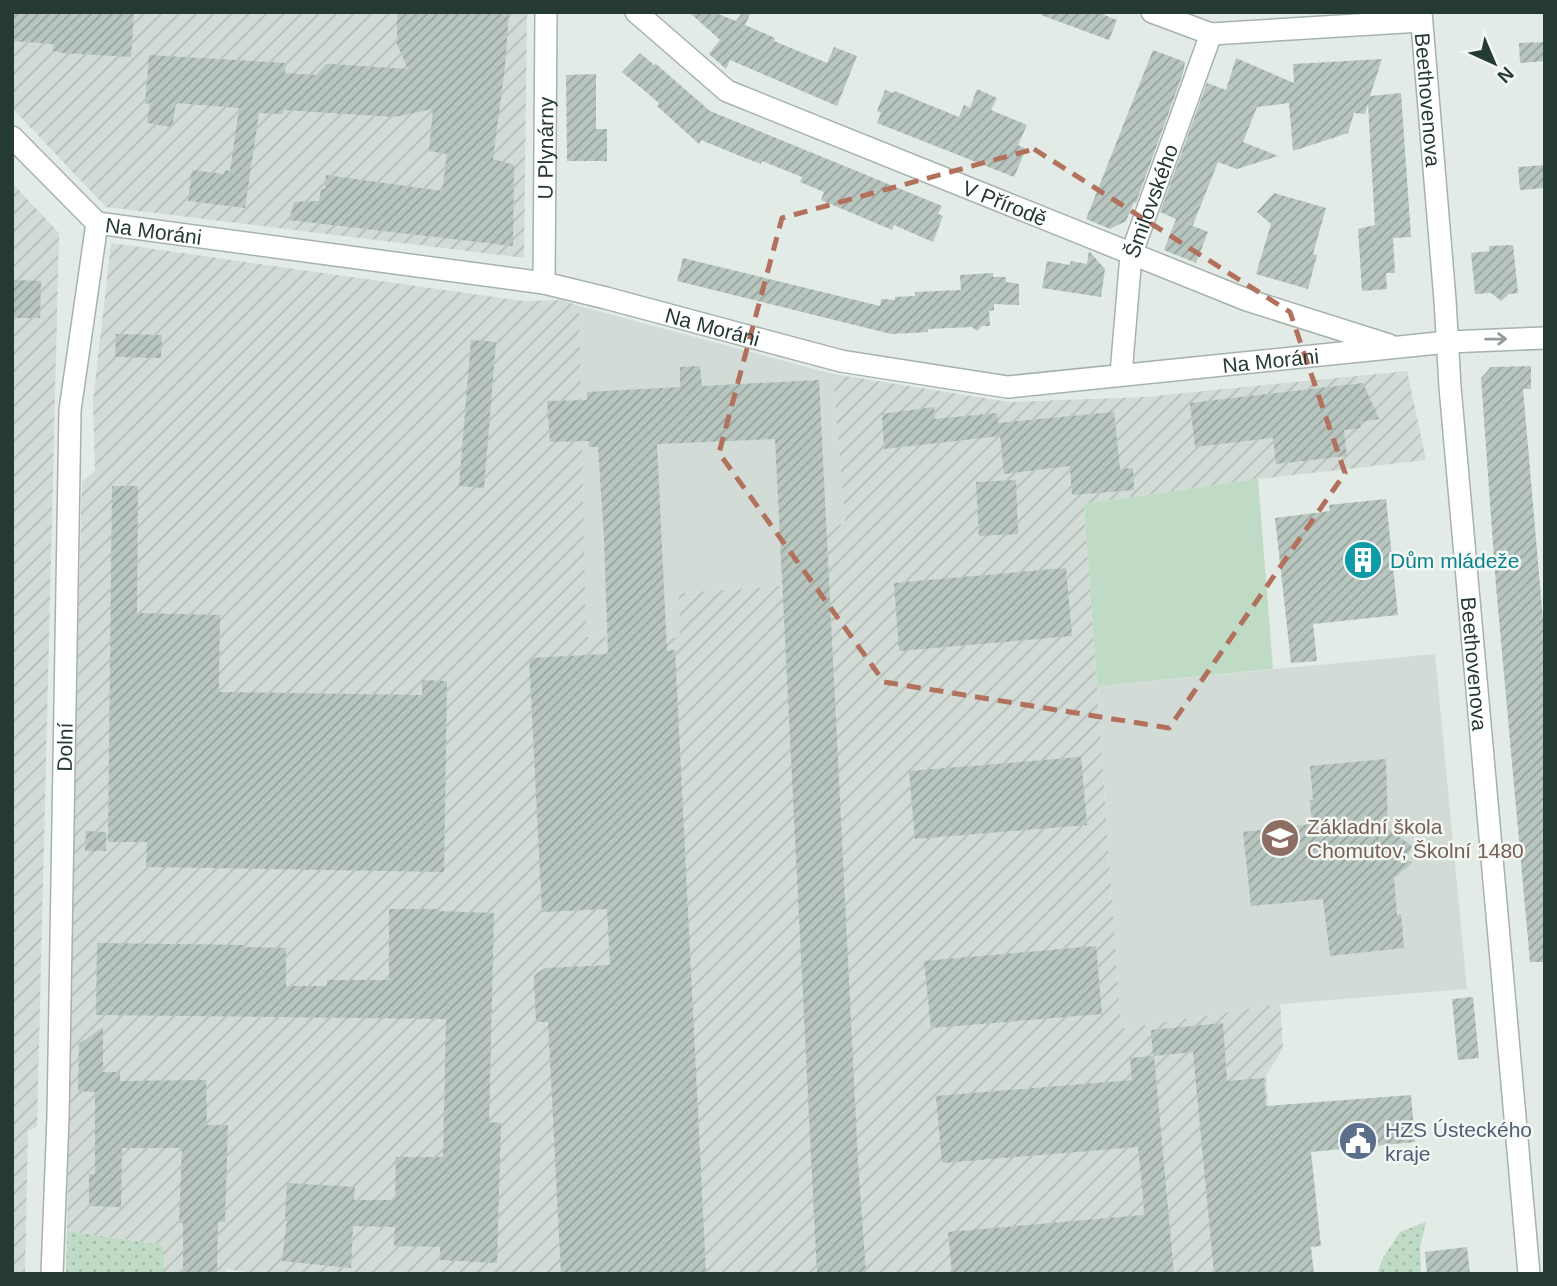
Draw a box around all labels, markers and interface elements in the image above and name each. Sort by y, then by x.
north arrow [1459,28,1529,98]
street label: Beethovenova [1411,32,1445,168]
text: N [1493,63,1518,87]
street label: U Plynárny [533,96,557,199]
street label: Šmilovského [1120,141,1182,261]
street label: V Přírodě [959,175,1050,230]
street label: Na Moráni [104,213,203,248]
street label: Na Moráni [663,303,762,350]
one-way arrow [1485,332,1508,346]
street label: Na Moráni [1221,344,1320,377]
building icon: Dům mládeže [1342,539,1384,581]
place label: Dům mládeže [1390,549,1520,572]
street label: Beethovenova [1457,596,1492,732]
street label: Dolní [52,722,76,772]
place label: Základní škola Chomutov, Školní 1480 [1307,815,1524,862]
school or university icon: Základní škola Chomutov, Školní 1480 [1259,817,1301,859]
place label: HZS Ústeckého kraje [1385,1118,1532,1165]
public building icon: HZS Ústeckého kraje [1337,1120,1379,1162]

